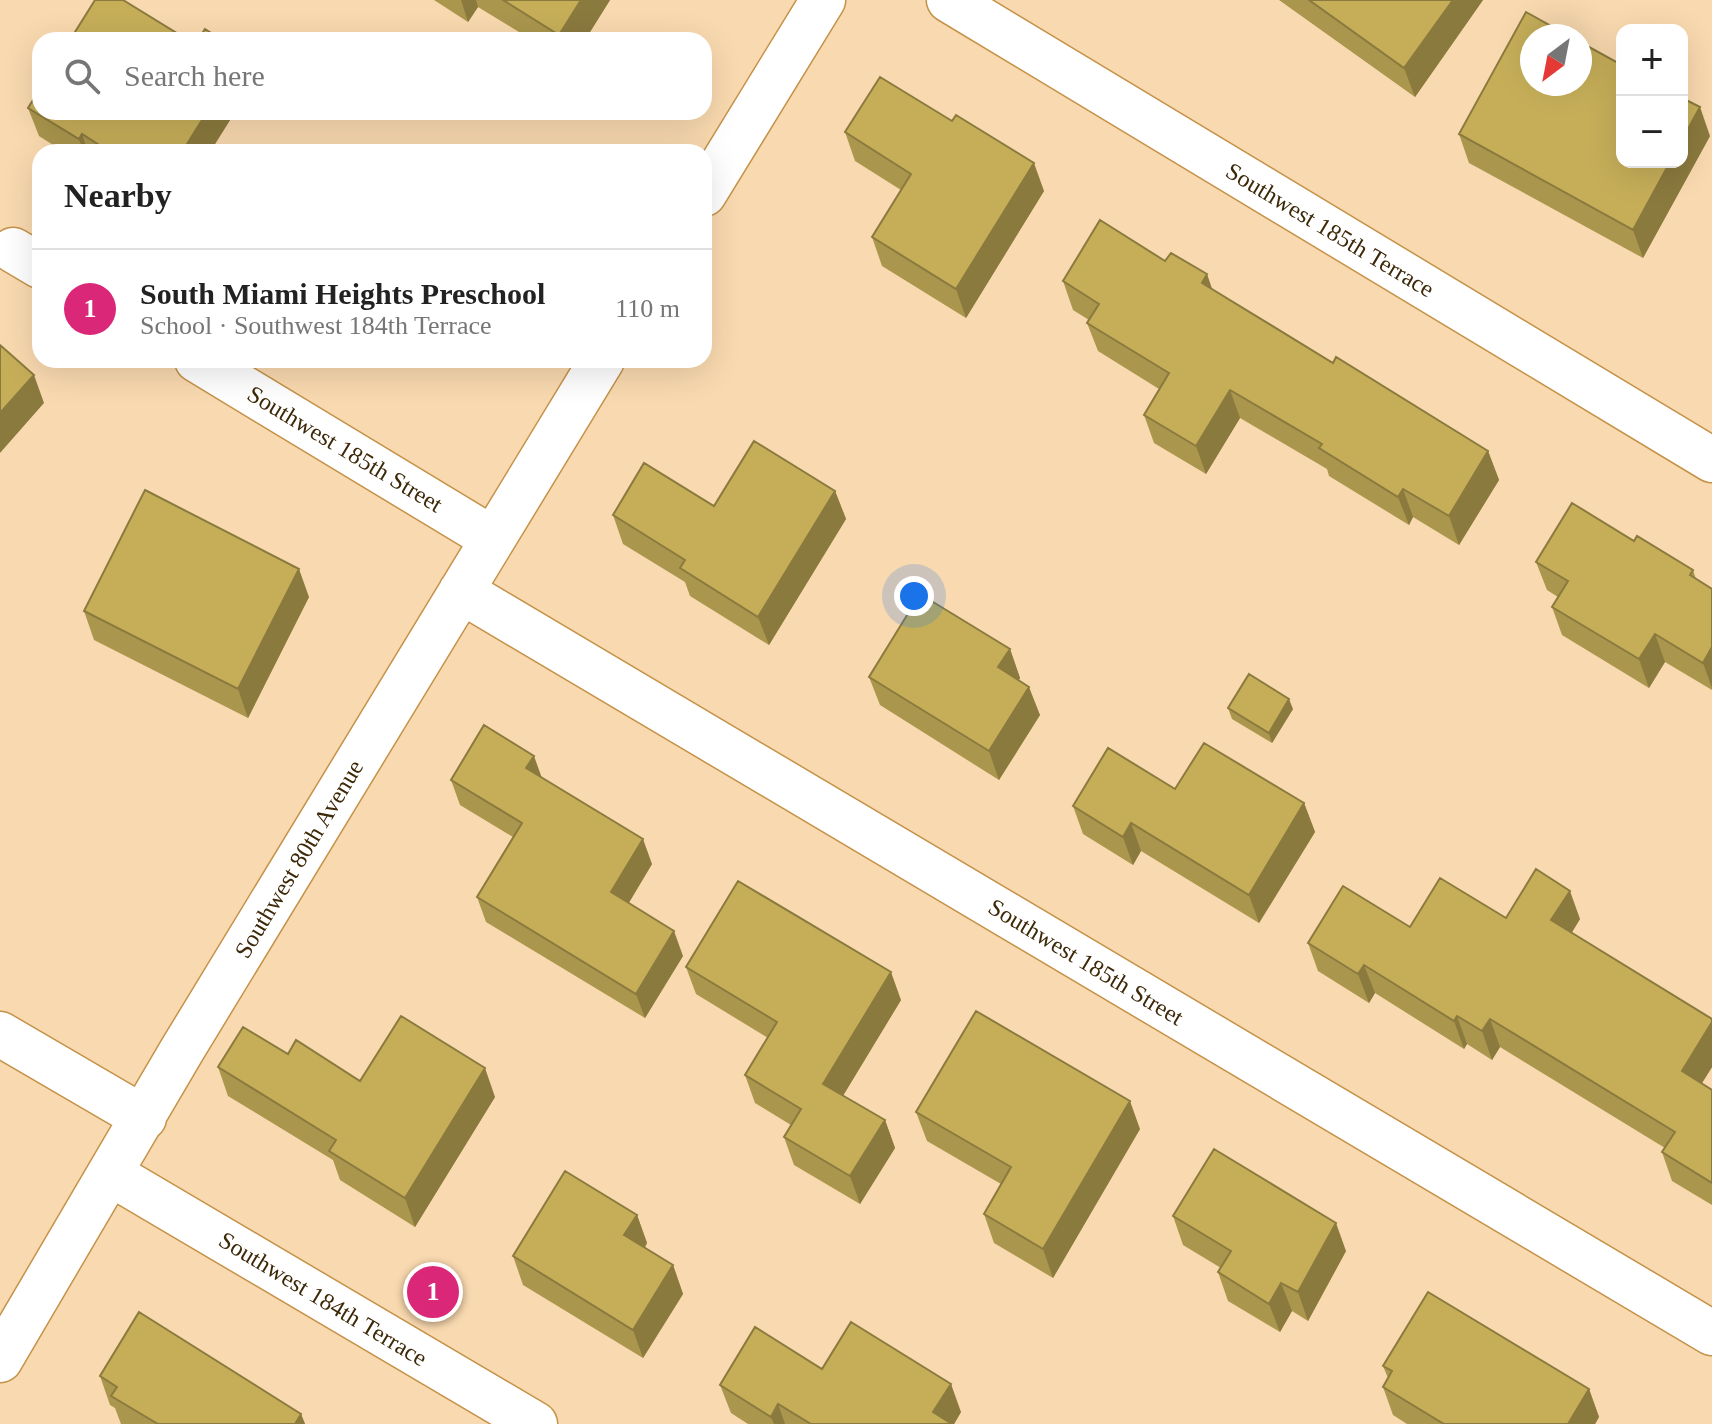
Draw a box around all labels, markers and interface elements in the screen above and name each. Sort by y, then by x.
north arrow [1520,24,1592,96]
map controls [1616,24,1688,168]
button: + [1616,24,1688,96]
search box [32,32,712,120]
icon: search [60,54,104,98]
text: Search here [124,59,265,92]
button: − [1616,96,1688,168]
street label: Southwest 185th Terrace [1221,158,1439,302]
text: Nearby [64,177,172,214]
text: South Miami Heights Preschool [140,277,545,310]
text: 1 [84,294,97,323]
text: 110 m [615,294,680,323]
text: School · Southwest 184th Terrace [140,311,492,340]
street label: Southwest 185th Street [243,381,447,518]
your location [894,576,934,616]
street label: Southwest 80th Avenue [230,755,368,963]
street label: Southwest 185th Street [984,894,1188,1031]
street label: Southwest 184th Terrace [213,1225,433,1373]
pin: 1 [407,1262,459,1322]

